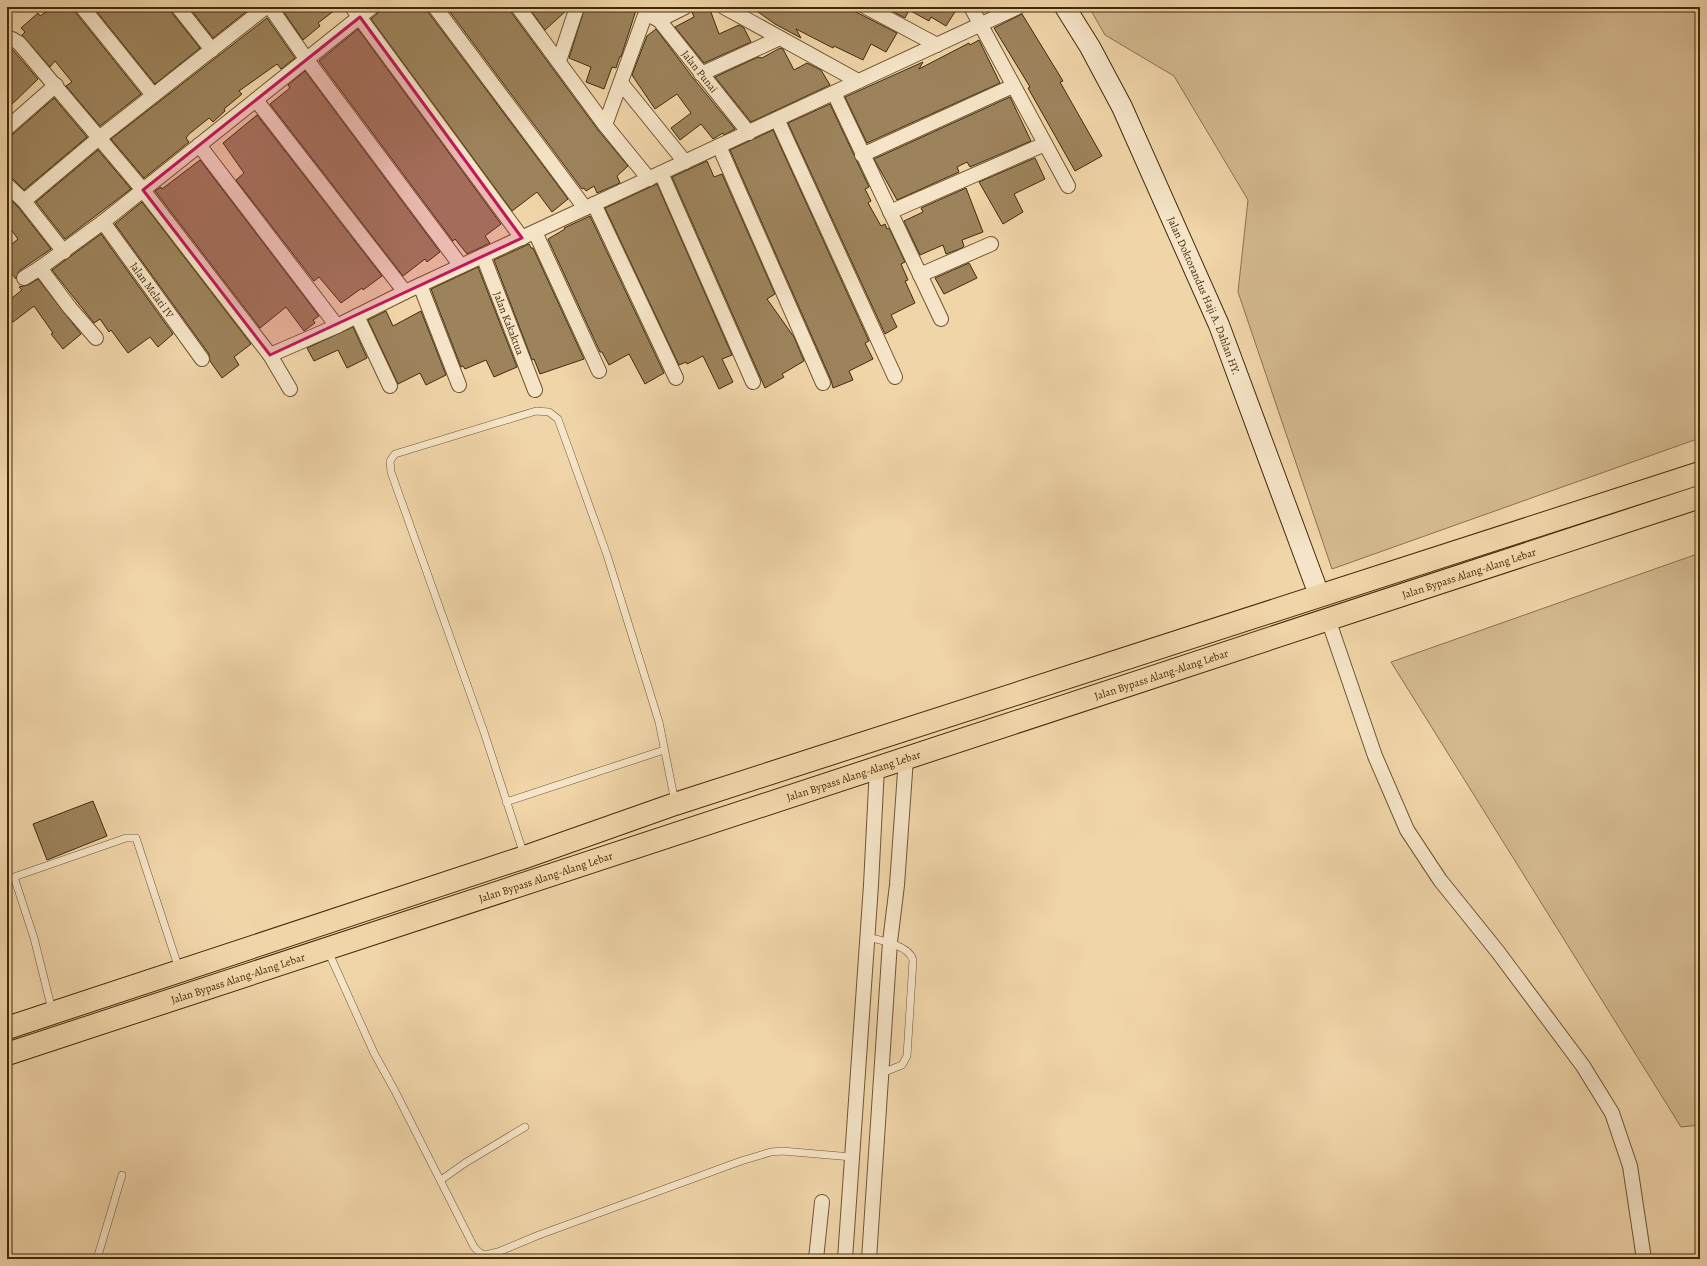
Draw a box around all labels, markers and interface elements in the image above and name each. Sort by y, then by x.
street label: Jalan Punai [678,47,721,96]
street label: Jalan Doktorandus Haji A. Dahlan HY. [1164,214,1244,377]
street label: Jalan Melati IV [126,259,177,322]
street label: Jalan Kakaktua [489,289,528,358]
street label: Jalan Bypass Alang-Alang Lebar [1400,544,1538,603]
street label: Jalan Bypass Alang-Alang Lebar [1092,646,1230,704]
street label: Jalan Bypass Alang-Alang Lebar [785,747,923,805]
street label: Jalan Bypass Alang-Alang Lebar [477,848,615,906]
street label: Jalan Bypass Alang-Alang Lebar [169,949,307,1008]

